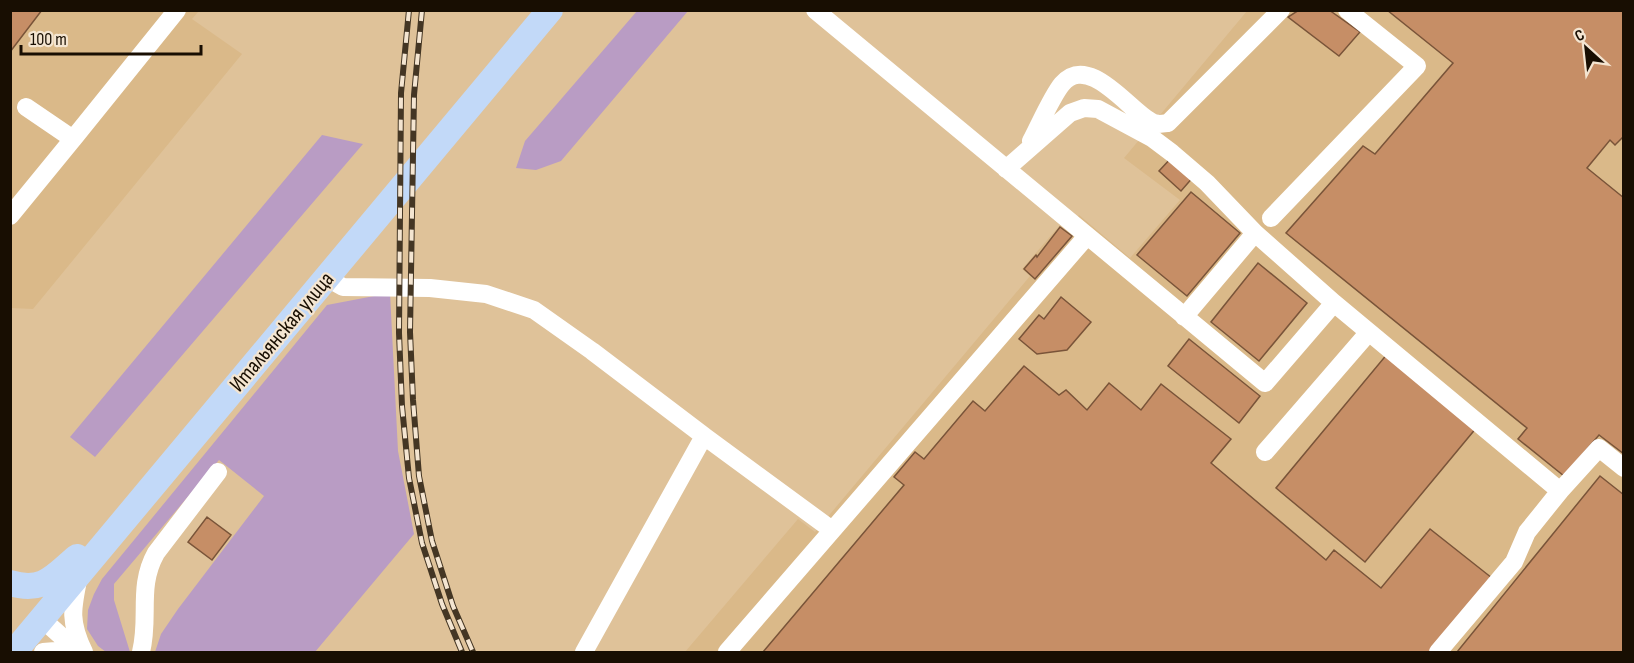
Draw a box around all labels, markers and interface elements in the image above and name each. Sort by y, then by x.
scale bar [21,18,201,56]
north arrow [1556,18,1616,78]
text: С [1572,26,1588,46]
text: 100 m [30,29,67,50]
street label: Итальянская улица [224,267,340,397]

